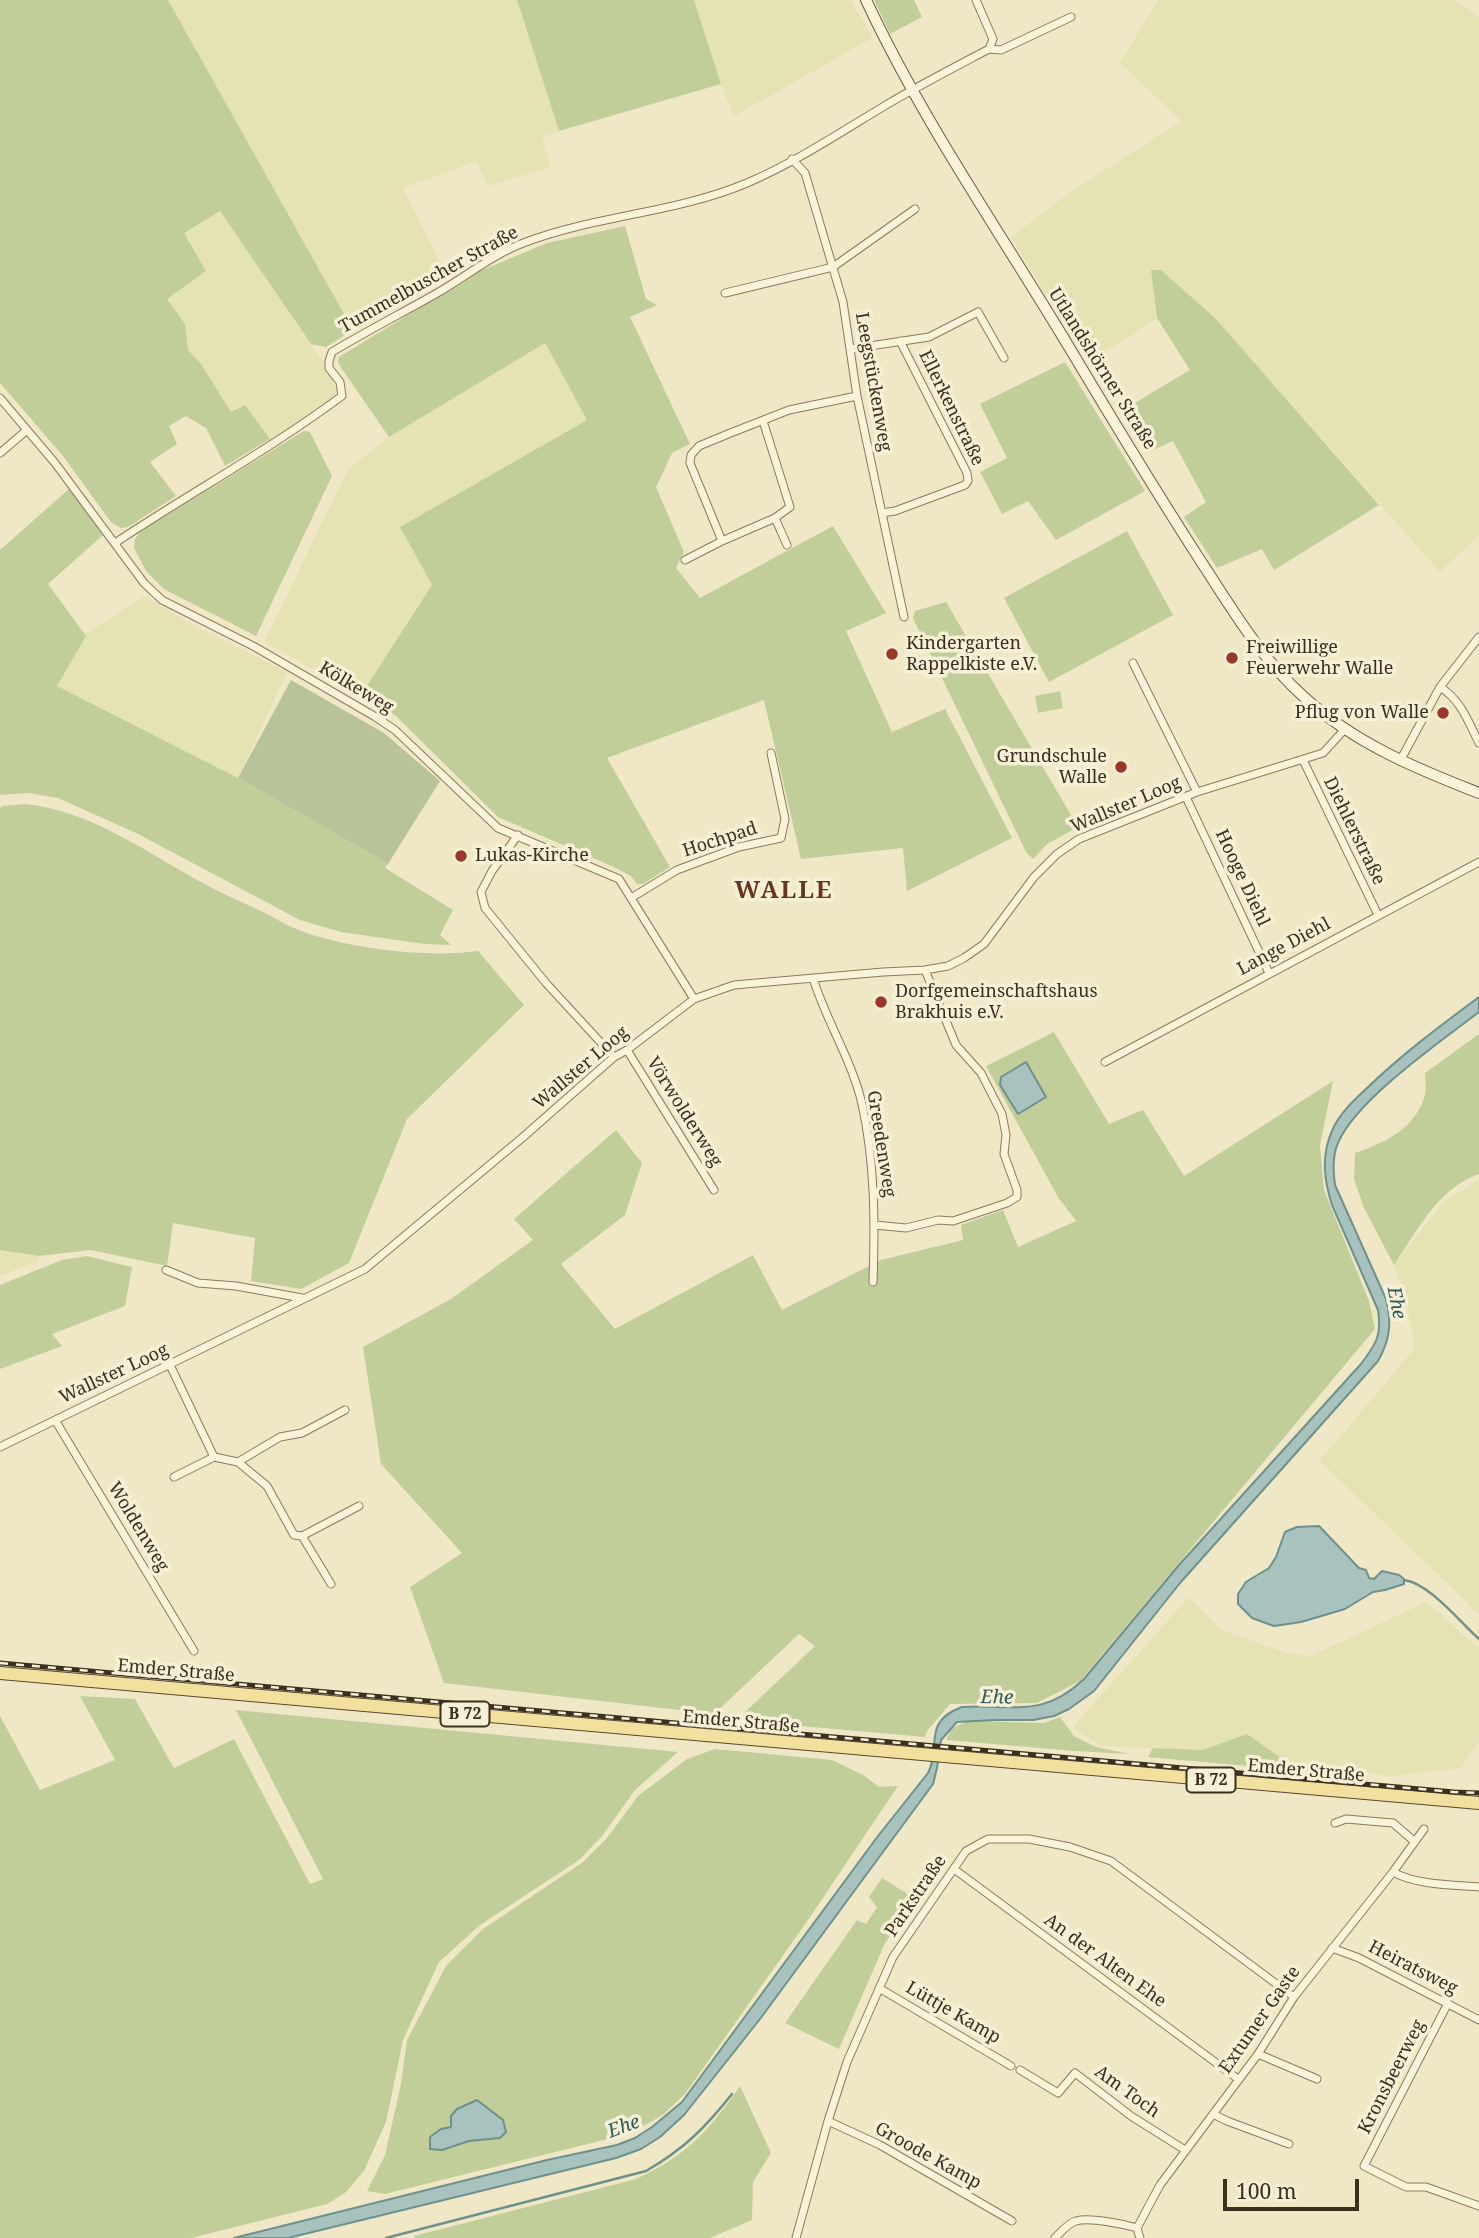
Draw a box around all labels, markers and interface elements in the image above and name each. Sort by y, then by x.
street label: Tummelbuscher Straße [336,222,522,338]
street label: Utlandshörner Straße [1044,284,1160,454]
street label: Leegstückenweg [850,311,896,453]
street label: Ellerkenstraße [914,347,988,469]
place label: Kindergarten Rappelkiste e.V. [906,633,1037,676]
place label: Freiwillige Feuerwehr Walle [1246,637,1393,680]
marker: Kindergarten Rappelkiste e.V. [884,646,900,662]
marker: Freiwillige Feuerwehr Walle [1224,650,1240,666]
street label: Kölkeweg [315,657,397,719]
place label: Pflug von Walle [1295,702,1429,724]
marker: Pflug von Walle [1435,705,1451,721]
place label: Grundschule Walle [997,746,1107,788]
marker: Grundschule Walle [1113,759,1129,775]
street label: Wallster Loog [1068,772,1184,838]
street label: Diehlerstraße [1319,773,1389,889]
street label: Hochpad [680,818,760,862]
street label: Hooge Diehl [1210,826,1274,930]
place label: Lukas-Kirche [475,845,589,867]
marker: Lukas-Kirche [453,848,469,864]
district label: WALLE [735,877,833,905]
street label: Lange Diehl [1234,913,1334,981]
place label: Dorfgemeinschaftshaus Brakhuis e.V. [895,981,1098,1024]
marker: Dorfgemeinschaftshaus Brakhuis e.V. [873,994,889,1010]
street label: Wallster Loog [529,1022,633,1114]
street label: Vörwolderweg [642,1053,726,1171]
street label: Greedenweg [862,1089,900,1199]
water label: Ehe [1382,1285,1410,1321]
street label: Wallster Loog [56,1339,172,1409]
street label: Woldenweg [103,1478,173,1576]
street label: Emder Straße [116,1655,236,1687]
water label: Ehe [981,1686,1013,1710]
road number: B 72 [440,1702,490,1726]
street label: Emder Straße [681,1706,801,1738]
street label: Emder Straße [1246,1755,1366,1787]
road number: B 72 [1186,1768,1236,1792]
street label: Parkstraße [881,1851,951,1941]
street label: An der Alten Ehe [1040,1909,1170,2013]
street label: Heiratsweg [1365,1936,1461,2000]
street label: Extumer Gaste [1215,1962,1305,2078]
street label: Lüttje Kamp [902,1977,1004,2049]
street label: Kronsbeerweg [1354,2016,1430,2138]
street label: Am Toch [1090,2061,1164,2123]
water label: Ehe [605,2111,643,2143]
street label: Groode Kamp [871,2118,985,2194]
scale bar [1227,2164,1364,2208]
text: 100 m [1236,2177,1297,2205]

